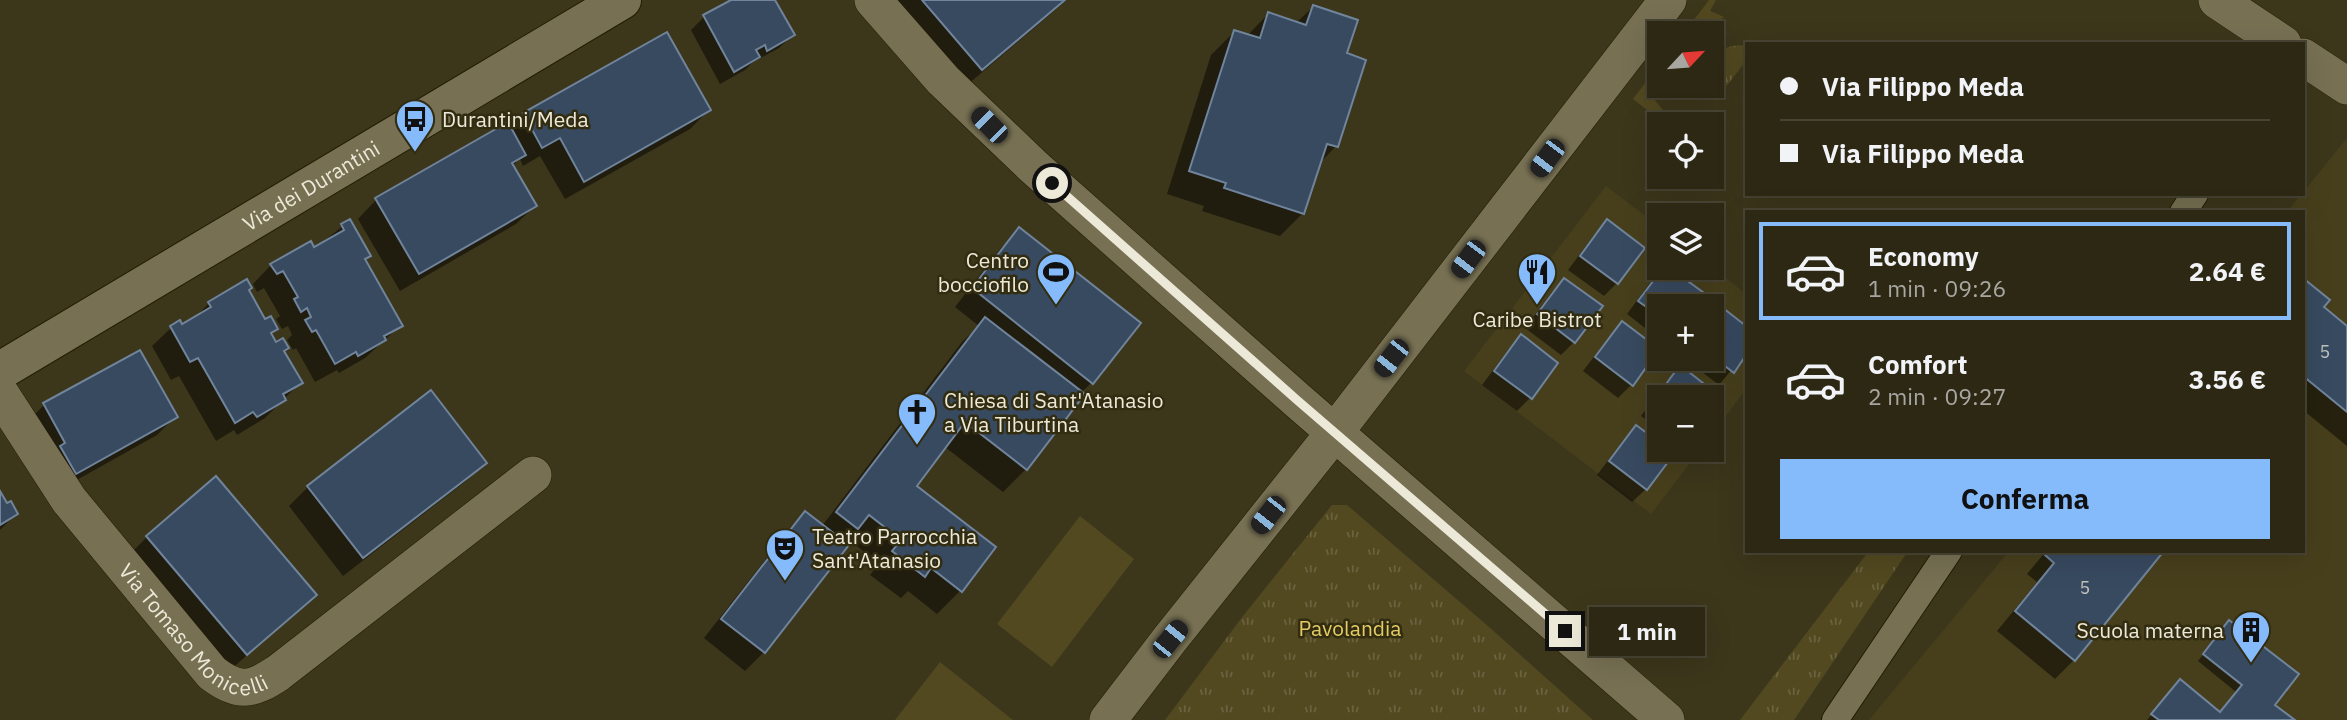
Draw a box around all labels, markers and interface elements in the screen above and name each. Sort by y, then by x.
north arrow [1647,21,1724,98]
map controls [1647,21,1724,462]
text: Via Filippo Meda [1822,69,2024,103]
bus stop icon: Durantini/Meda [394,98,436,153]
car [967,103,1012,147]
place label: Durantini/Meda [442,105,589,133]
button: locate [1647,112,1724,189]
street label: Via dei Durantini [237,134,385,237]
car [1526,135,1569,181]
text: Via Filippo Meda [1822,136,2024,170]
route start [1036,167,1068,199]
button: layers [1647,203,1724,280]
car [1447,236,1490,282]
text: Economy [1868,239,1979,273]
icon: car [1784,240,1847,303]
place label: Centro bocciofilo [938,246,1029,298]
sports icon: Centro bocciofilo [1035,251,1077,306]
restaurant icon: Caribe Bistrot [1516,251,1558,306]
text: 2.64 € [2189,254,2266,288]
text: 1 min · 09:26 [1868,273,2006,303]
button: + [1647,294,1724,371]
place label: Caribe Bistrot [1472,305,1602,333]
car [1370,335,1413,381]
house number: 5 [2320,340,2330,363]
text: Comfort [1868,347,1967,381]
icon: car [1784,348,1847,411]
text: 3.56 € [2189,362,2266,396]
text: 2 min · 09:27 [1868,381,2006,411]
button: − [1647,385,1724,462]
place label: Chiesa di Sant'Atanasio a Via Tiburtina [944,386,1164,438]
church icon: Chiesa di Sant'Atanasio a Via Tiburtina [896,391,938,446]
button: Conferma [1780,459,2270,539]
car [1247,492,1290,538]
place label: Teatro Parrocchia Sant'Atanasio [812,522,977,574]
theatre icon: Teatro Parrocchia Sant'Atanasio [764,527,806,582]
street label: Via Tomaso Monicelli [113,557,272,701]
house number: 5 [2080,576,2090,599]
callout: 1 min [1590,606,1705,656]
building icon: Scuola materna [2230,609,2272,664]
park label: Pavolandia [1299,614,1401,642]
route end [1549,615,1581,647]
car [1149,616,1192,662]
text: 1 min [1617,616,1677,646]
place label: Scuola materna [2076,616,2224,644]

